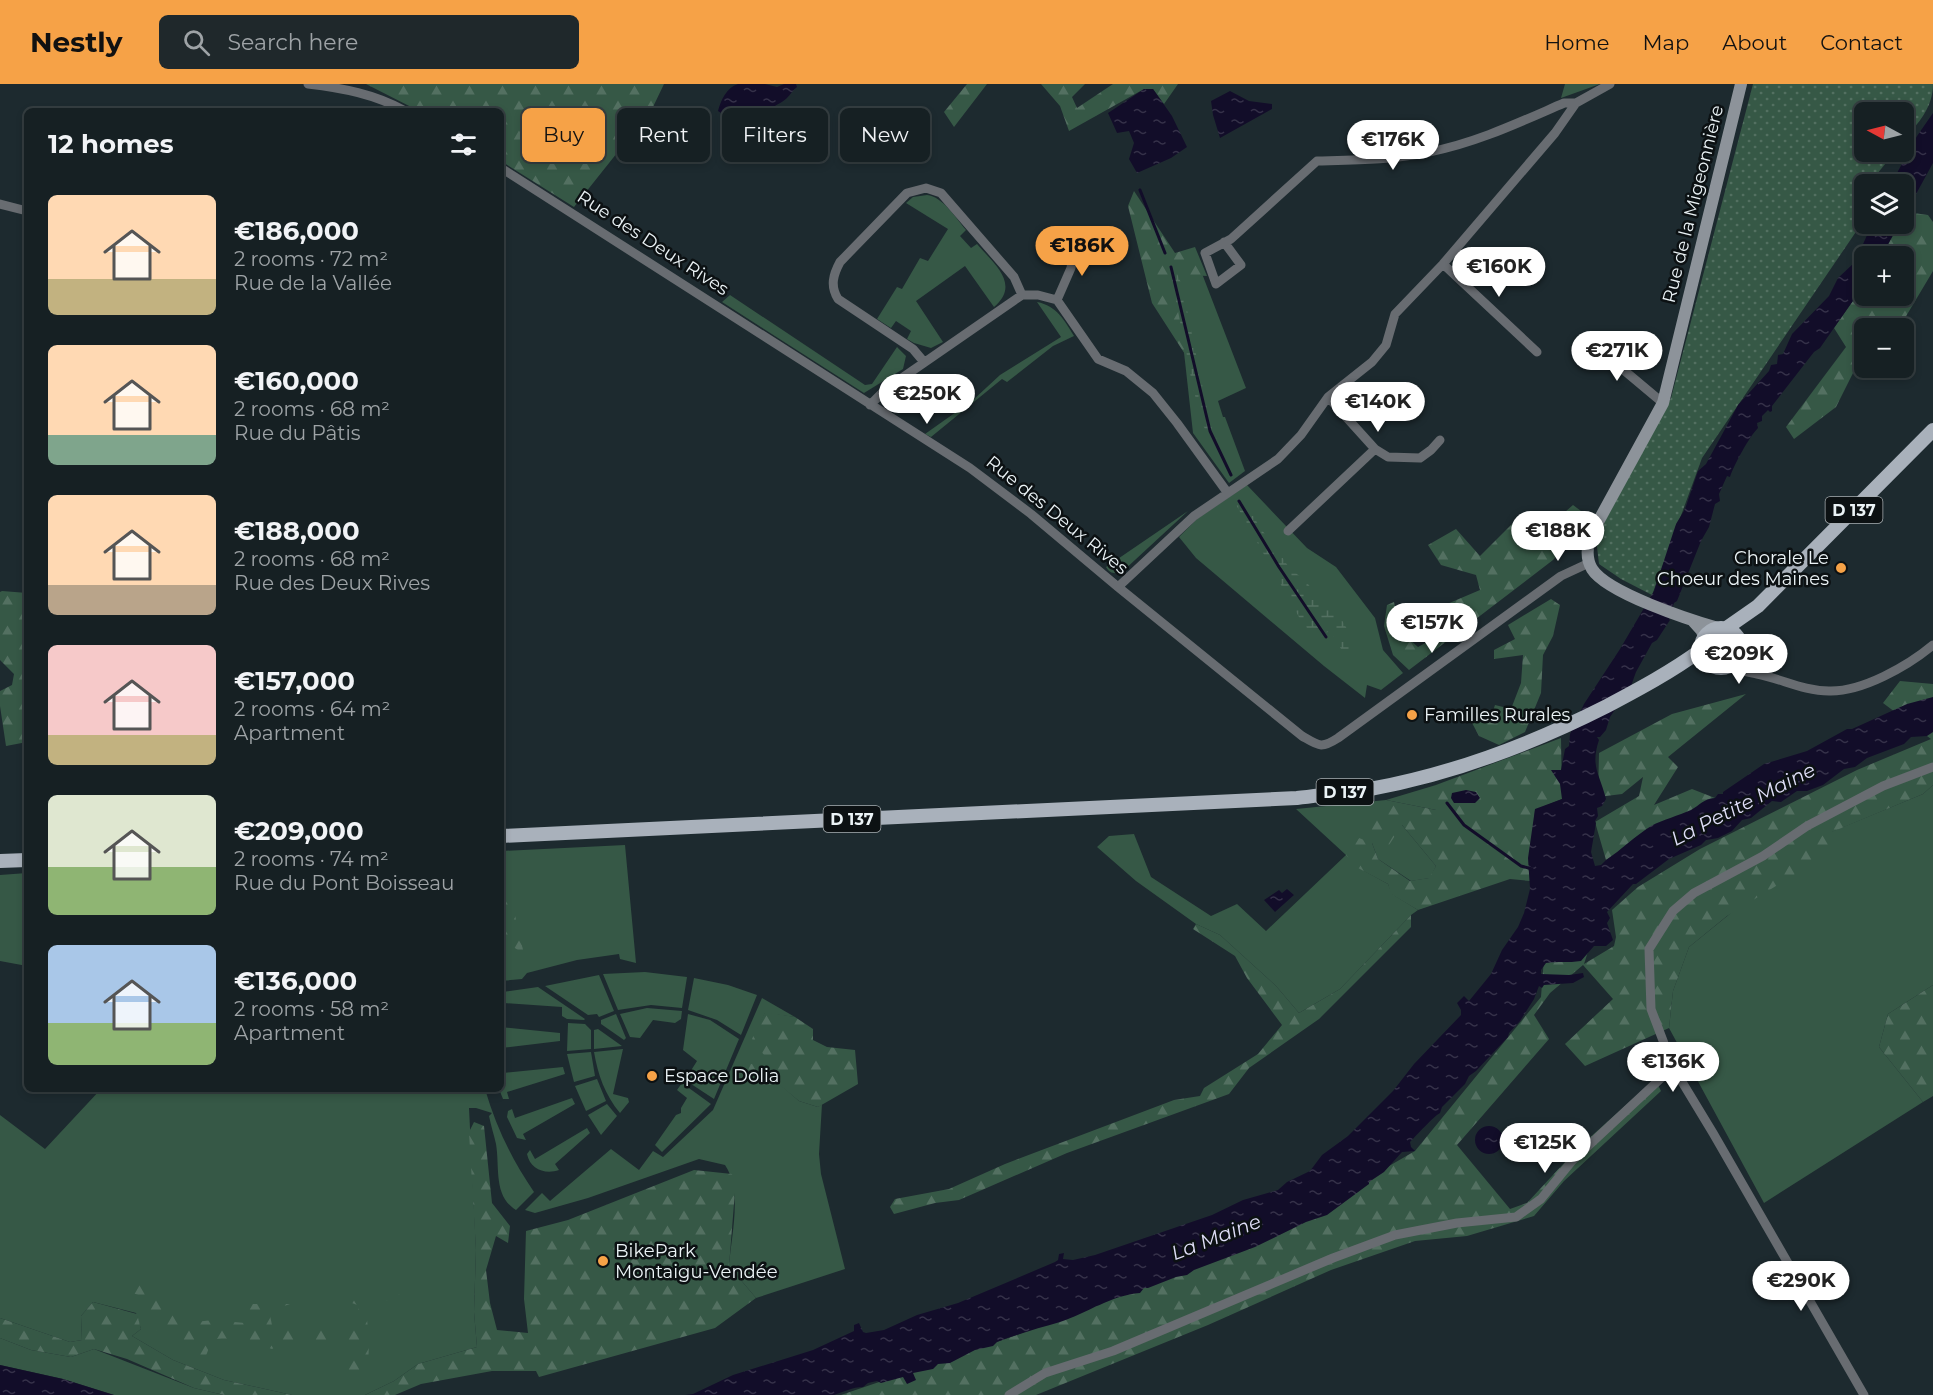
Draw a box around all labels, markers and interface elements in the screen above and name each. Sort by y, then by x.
search box [159,15,579,69]
text: Nestly [30,25,123,59]
icon: search [180,26,213,59]
text: Search here [228,29,358,56]
text: Home [1544,30,1609,55]
text: Map [1642,30,1689,55]
text: About [1722,30,1787,55]
text: Contact [1820,30,1903,55]
north arrow [1854,102,1914,162]
map controls [1854,102,1914,378]
street label: Rue de la Migeonnière [1658,103,1728,305]
chip: Buy [522,108,605,162]
chip: Rent [617,108,710,162]
chip: Filters [722,108,828,162]
chip: New [840,108,930,162]
pin: €176K [1351,120,1435,171]
text: €176K [1361,127,1425,151]
text: 12 homes [48,128,174,160]
icon: filters [447,128,480,161]
button: layers [1854,174,1914,234]
street label: Rue des Deux Rives [573,186,733,300]
text: €186,000 [234,215,359,247]
icon: home [96,219,168,291]
pin: €186K [1040,226,1124,277]
text: €186K [1050,233,1115,257]
button: + [1854,246,1914,306]
text: 2 rooms · 72 m² [234,247,388,271]
pin: €160K [1457,247,1541,298]
text: €160K [1466,254,1532,278]
text: Rue de la Vallée [234,271,392,295]
button: − [1854,318,1914,378]
pin: €271K [1575,331,1659,382]
text: €271K [1585,338,1649,362]
text: €160,000 [234,365,359,397]
icon: home [96,369,168,441]
pin: €250K [885,374,969,425]
text: €250K [893,381,961,405]
pin: €140K [1336,382,1420,433]
text: €140K [1345,389,1411,413]
text: 2 rooms · 68 m² [234,397,390,421]
text: Rue du Pâtis [234,421,361,445]
street label: Rue des Deux Rives [982,451,1133,579]
road number: D 137 [1826,497,1882,523]
pin: €188K [1516,511,1600,562]
text: €188,000 [234,515,360,547]
text: €188K [1525,518,1591,542]
icon: home [96,519,168,591]
text: 2 rooms · 68 m² [234,547,390,571]
place label: Chorale Le Choeur des Maines [1657,547,1829,590]
marker: Chorale Le Choeur des Maines [1834,561,1848,575]
text: Rue des Deux Rives [234,571,430,595]
pin: €157K [1390,603,1474,654]
text: €157K [1400,610,1464,634]
pin: €209K [1697,634,1781,685]
text: €209K [1704,641,1774,665]
text: €157,000 [234,665,355,697]
icon: home [96,669,168,741]
text: 2 rooms · 64 m² [234,697,390,721]
place label: Familles Rurales [1424,704,1571,726]
marker: Familles Rurales [1405,708,1419,722]
text: Apartment [234,721,345,745]
water label: La Petite Maine [1667,757,1819,851]
road number: D 137 [1316,779,1374,805]
road number: D 137 [824,806,880,832]
text: €209,000 [234,815,364,847]
icon: home [96,819,168,891]
text: 2 rooms · 74 m² [234,847,389,871]
text: Rue du Pont Boisseau [234,871,455,895]
text: €136,000 [234,965,357,997]
icon: home [96,969,168,1041]
text: 2 rooms · 58 m² [234,997,389,1021]
text: Apartment [234,1021,345,1045]
pin: €136K [1631,1042,1715,1093]
text: €136K [1641,1049,1705,1073]
place label: Espace Dolia [664,1065,779,1087]
marker: Espace Dolia [645,1069,659,1083]
pin: €125K [1503,1123,1587,1174]
text: €125K [1514,1130,1576,1154]
water label: La Maine [1168,1209,1264,1265]
place label: BikePark Montaigu-Vendée [615,1240,778,1283]
marker: BikePark Montaigu-Vendée [596,1254,610,1268]
pin: €290K [1759,1261,1843,1312]
text: €290K [1766,1268,1836,1292]

